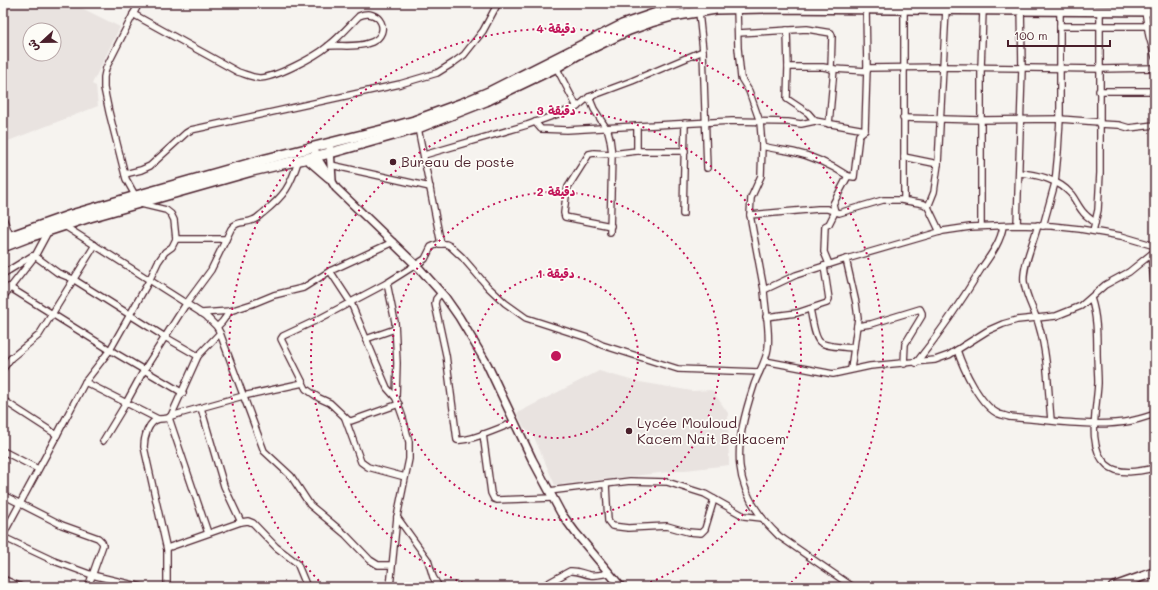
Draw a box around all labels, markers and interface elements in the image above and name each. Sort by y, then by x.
text: 4 دقيقة [536,20,576,36]
north arrow [22,22,62,62]
scale bar [1008,22,1110,48]
text: 100 m [1014,27,1048,43]
text: ش [23,38,41,54]
text: 3 دقيقة [536,102,576,118]
place label: Bureau de poste [401,152,515,171]
marker: Bureau de poste [388,157,398,167]
text: 2 دقيقة [537,183,576,199]
text: 1 دقيقة [537,265,575,281]
centre of rings [549,349,563,363]
place label: Lycée Mouloud Kacem Nait Belkacem [637,413,786,448]
marker: Lycée Mouloud Kacem Nait Belkacem [624,426,634,436]

